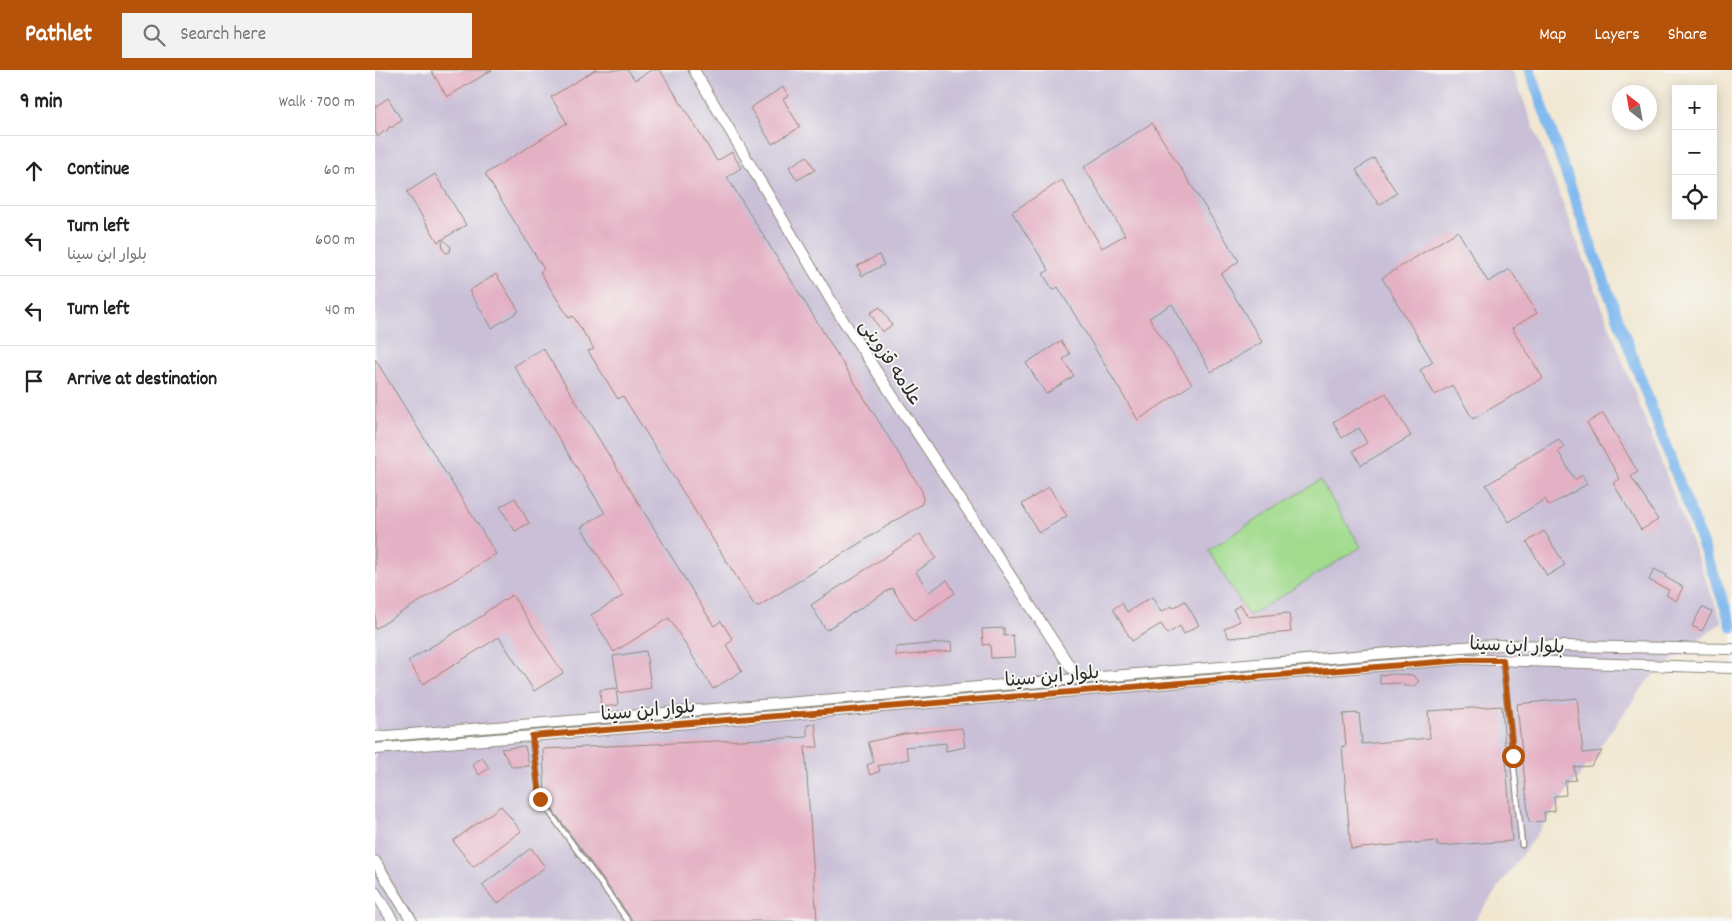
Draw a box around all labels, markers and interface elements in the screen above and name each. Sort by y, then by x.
search box [122,13,472,58]
text: Pathlet [25,18,92,52]
icon: search [140,21,168,49]
text: Search here [180,22,266,49]
text: Map [1539,23,1566,48]
text: Layers [1594,23,1640,48]
text: Share [1668,23,1707,48]
north arrow [1612,85,1657,130]
map controls [1672,85,1717,220]
button: + [1672,85,1717,130]
text: 9 min [20,88,62,118]
text: Walk · 700 m [279,91,355,114]
button: − [1672,130,1717,175]
icon: ahead [20,157,48,185]
text: Continue [67,157,129,184]
text: 60 m [324,159,355,182]
button: locate [1672,175,1717,220]
text: Turn left [67,214,130,241]
icon: left [20,227,48,255]
text: 600 m [315,229,355,252]
text: بلوار ابن سینا [67,244,147,267]
icon: left [20,297,48,325]
text: Turn left [67,297,130,324]
text: 40 m [325,299,355,322]
street label: علامه قزوینی [851,315,927,413]
icon: arrive [20,367,48,395]
text: Arrive at destination [67,367,217,394]
street label: بلوار ابن سینا [1469,632,1565,663]
street label: بلوار ابن سینا [1004,661,1101,696]
street label: بلوار ابن سینا [600,695,697,730]
route start [1502,745,1525,768]
route end [529,788,552,811]

